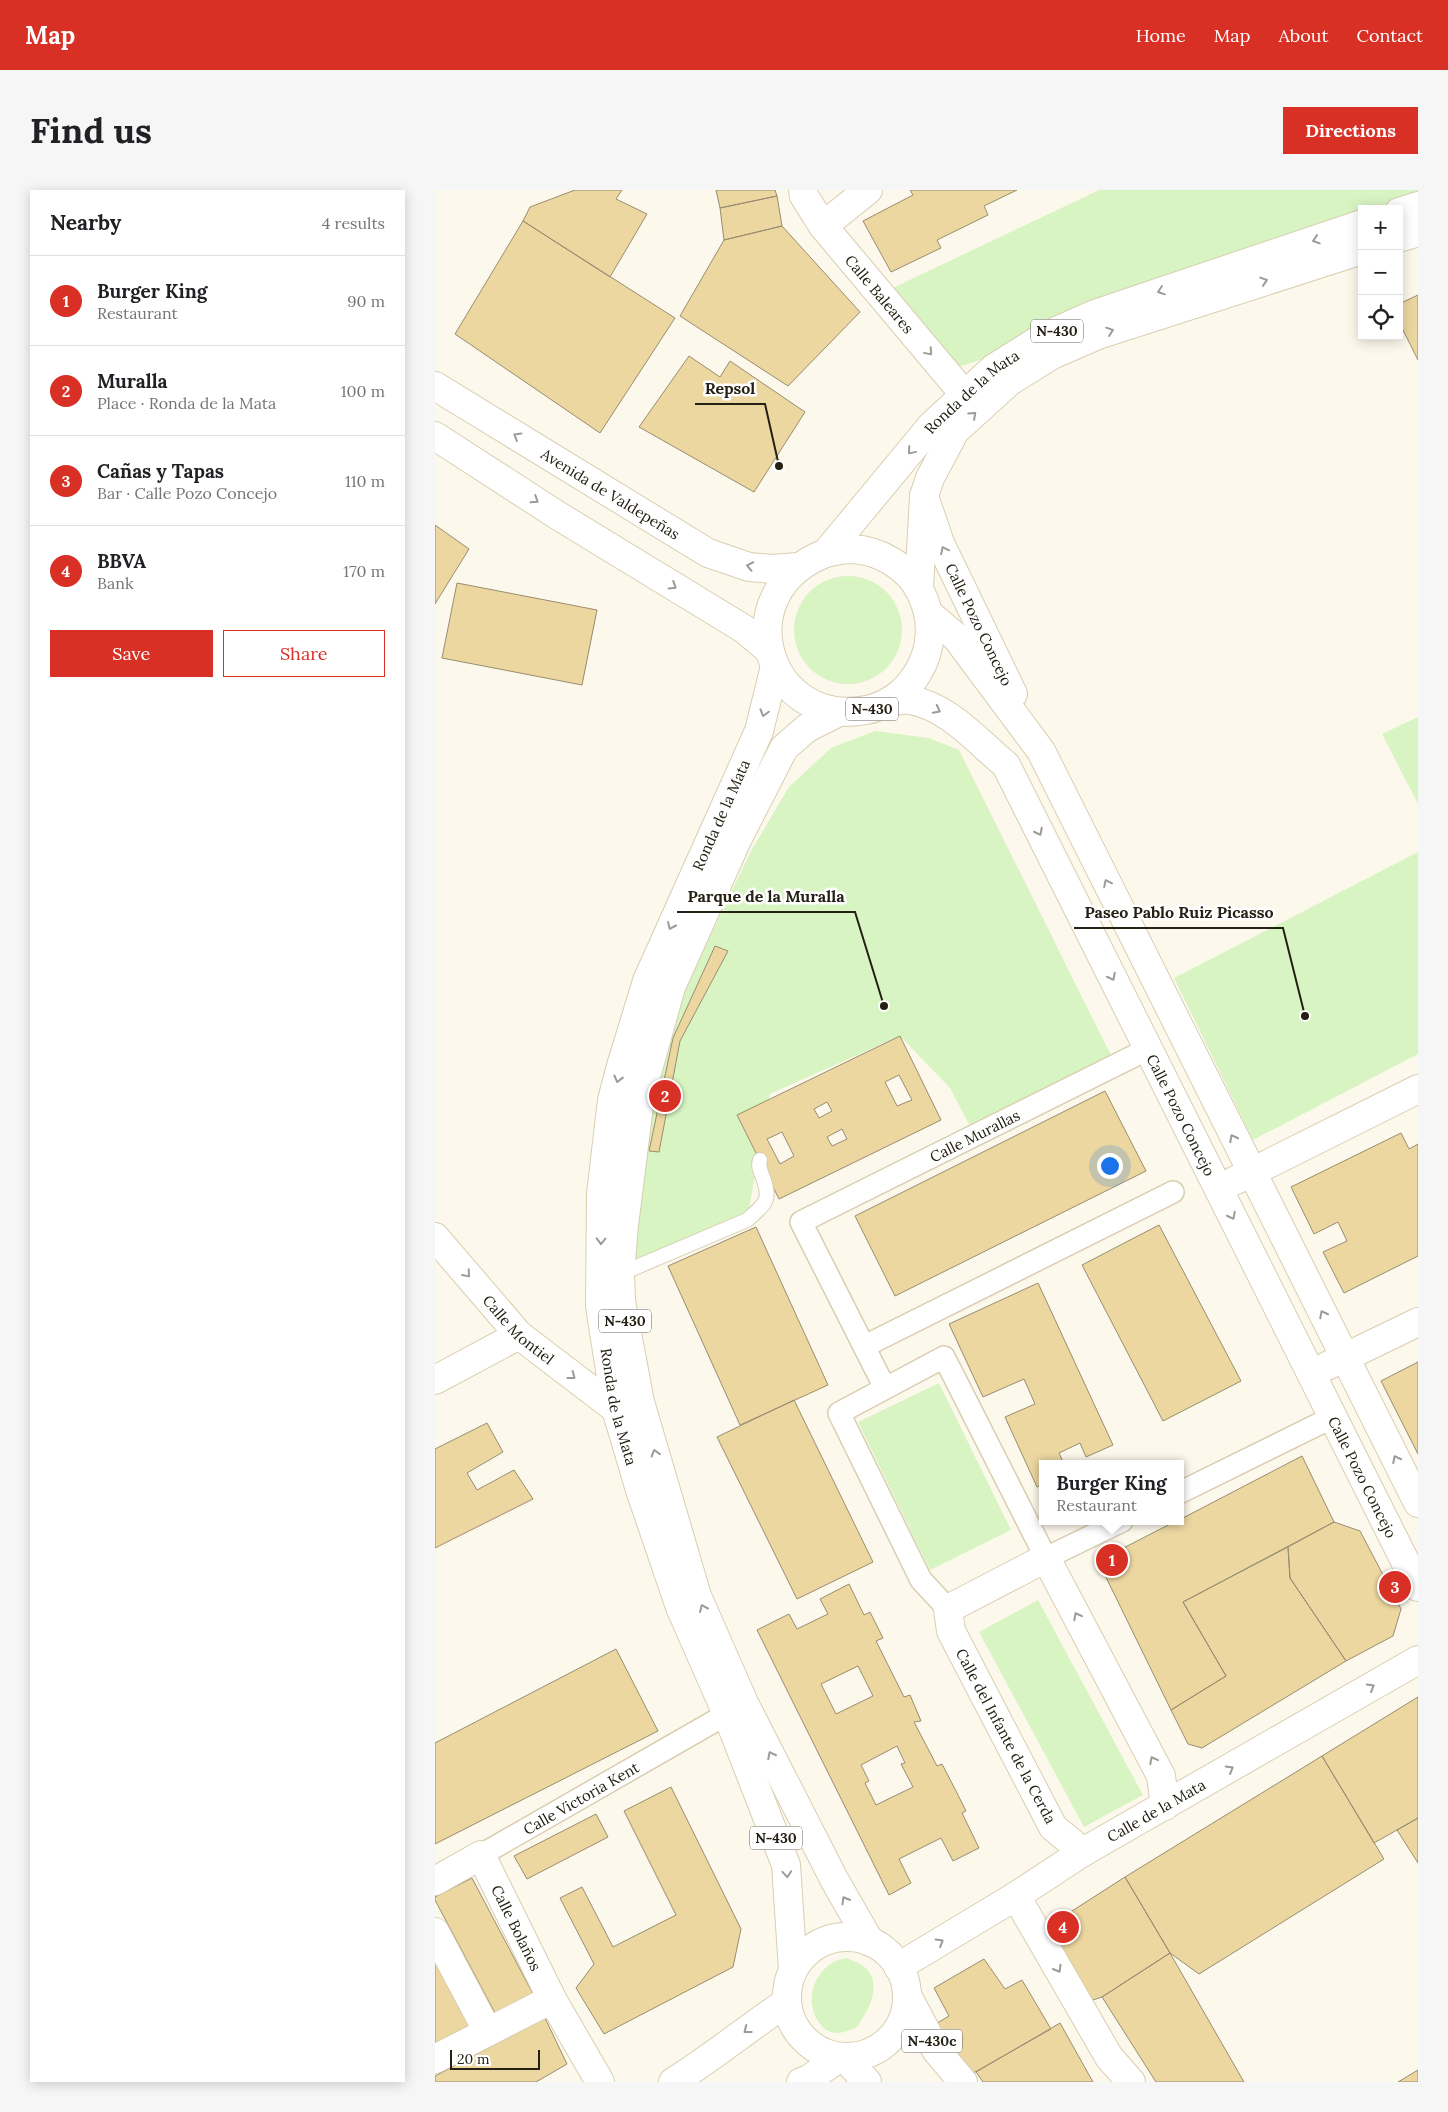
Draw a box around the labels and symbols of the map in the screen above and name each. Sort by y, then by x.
one-way arrow [1312,234,1320,244]
street label: Calle Baleares [841,250,918,337]
one-way arrow [1260,276,1268,286]
one-way arrow [1158,285,1166,295]
road number: N-430 [1031,320,1083,342]
one-way arrow [1105,327,1114,337]
street label: Ronda de la Mata [920,345,1023,437]
one-way arrow [923,346,931,355]
callout: Repsol [695,373,765,404]
text: Repsol [705,378,755,398]
one-way arrow [967,412,976,421]
one-way arrow [514,433,523,442]
street label: Avenida de Valdepeñas [537,443,684,543]
one-way arrow [907,445,916,454]
one-way arrow [529,494,538,503]
one-way arrow [939,546,950,555]
street label: Calle Pozo Concejo [942,560,1017,689]
one-way arrow [745,562,754,572]
one-way arrow [667,579,676,589]
road number: N-430 [846,698,898,720]
one-way arrow [932,704,941,714]
one-way arrow [759,709,770,718]
street label: Ronda de la Mata [688,756,754,874]
one-way arrow [1033,826,1043,835]
one-way arrow [1102,879,1113,888]
callout: Parque de la Muralla [677,881,855,912]
text: Parque de la Muralla [687,886,845,906]
callout: Paseo Pablo Ruiz Picasso [1074,897,1283,928]
text: Paseo Pablo Ruiz Picasso [1084,902,1274,922]
one-way arrow [667,921,678,930]
one-way arrow [1106,972,1116,981]
street label: Calle Pozo Concejo [1143,1051,1220,1179]
one-way arrow [613,1075,624,1084]
pin: 2 [649,1077,681,1115]
street label: Calle Murallas [926,1105,1023,1166]
one-way arrow [1229,1134,1240,1143]
your location [1097,1153,1123,1179]
one-way arrow [1226,1211,1236,1220]
one-way arrow [596,1237,606,1245]
one-way arrow [461,1268,469,1277]
street label: Calle Montiel [479,1291,558,1368]
road number: N-430 [599,1310,651,1332]
one-way arrow [1319,1311,1329,1320]
street label: Ronda de la Mata [597,1347,642,1468]
one-way arrow [566,1370,575,1378]
street label: Calle Pozo Concejo [1324,1413,1401,1541]
one-way arrow [650,1449,660,1457]
one-way arrow [1392,1456,1402,1465]
pin: 1 [1096,1541,1128,1579]
pin: 3 [1379,1568,1411,1606]
one-way arrow [698,1604,709,1613]
one-way arrow [1073,1612,1083,1621]
street label: Calle del Infante de la Cerda [952,1645,1060,1827]
one-way arrow [1365,1684,1374,1694]
one-way arrow [767,1751,777,1760]
one-way arrow [1149,1756,1159,1765]
street label: Calle Victoria Kent [520,1757,642,1838]
one-way arrow [1224,1765,1233,1775]
street label: Calle de la Mata [1103,1774,1209,1846]
road number: N-430 [750,1826,802,1850]
one-way arrow [781,1870,792,1878]
street label: Calle Bolaños [488,1882,546,1974]
one-way arrow [842,1896,852,1905]
pin: 4 [1047,1908,1079,1946]
one-way arrow [935,1938,944,1948]
one-way arrow [1052,1963,1062,1972]
one-way arrow [743,2024,753,2033]
road number: N-430c [902,2030,962,2052]
scale bar [450,2047,540,2070]

